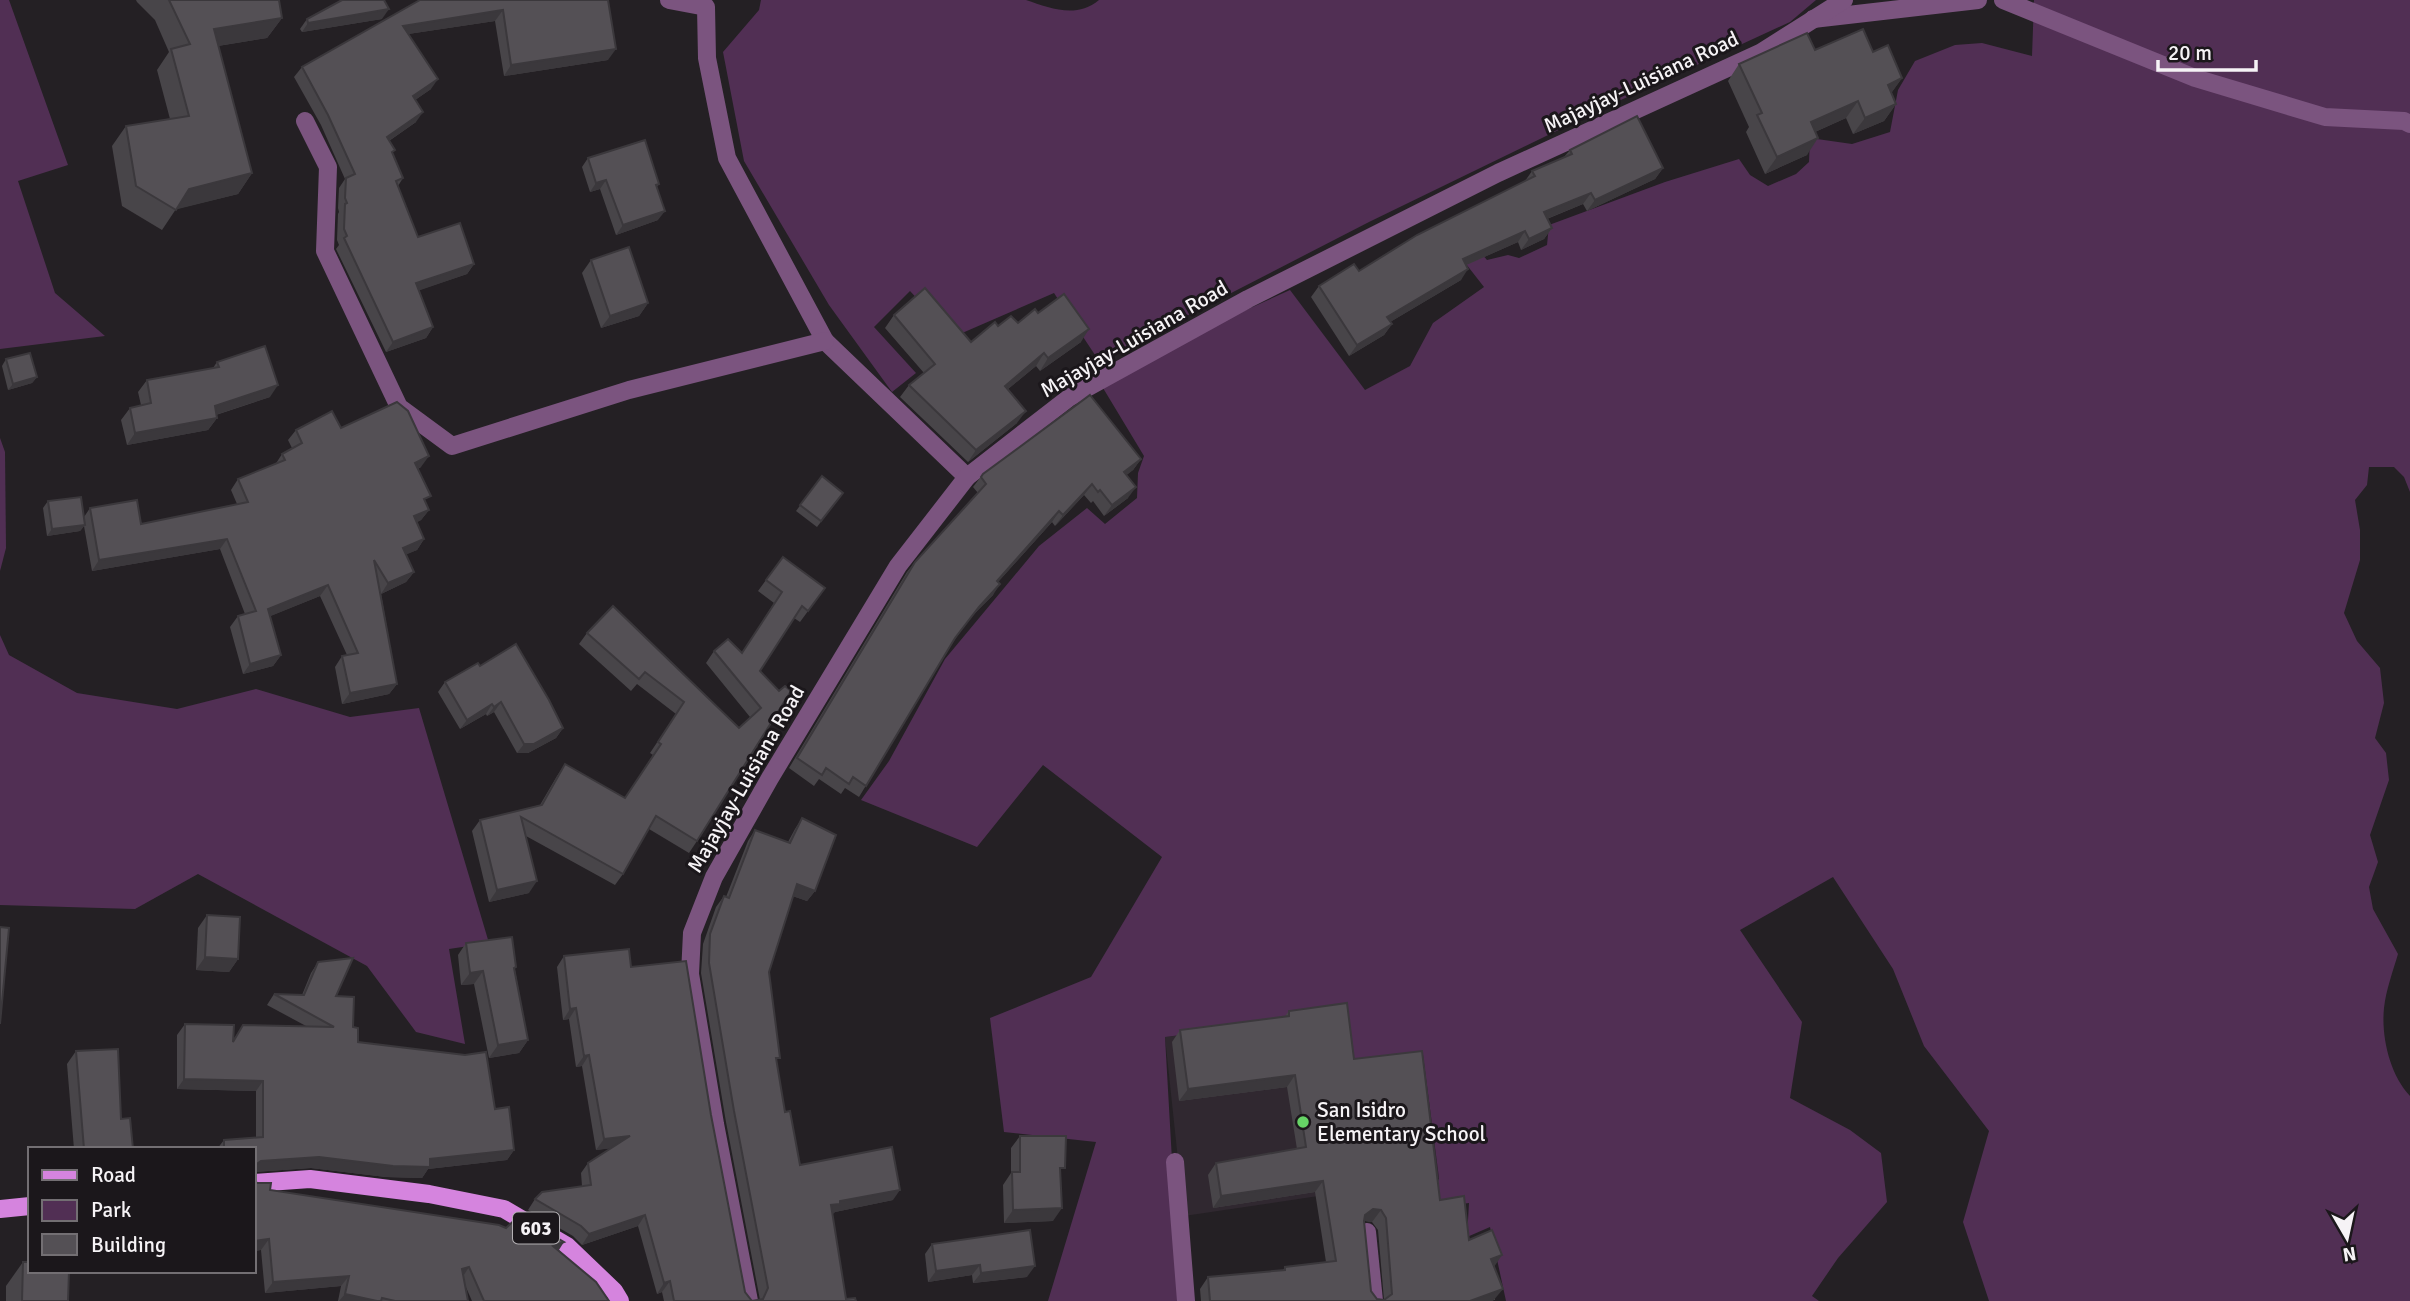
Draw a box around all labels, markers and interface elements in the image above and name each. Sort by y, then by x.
street label: Majayjay-Luisiana Road [1539,25,1743,139]
scale bar [2158,28,2256,72]
text: 20 m [2168,40,2212,66]
street label: Majayjay-Luisiana Road [1036,275,1232,403]
street label: Majayjay-Luisiana Road [682,681,810,877]
place label: San Isidro Elementary School [1317,1097,1486,1147]
marker: San Isidro Elementary School [1295,1114,1311,1130]
legend [28,1147,256,1273]
text: Road [91,1162,136,1188]
text: Park [91,1197,132,1223]
north arrow [2312,1203,2382,1273]
road number: 603 [513,1212,559,1244]
text: Building [91,1232,166,1258]
text: N [2341,1241,2358,1267]

